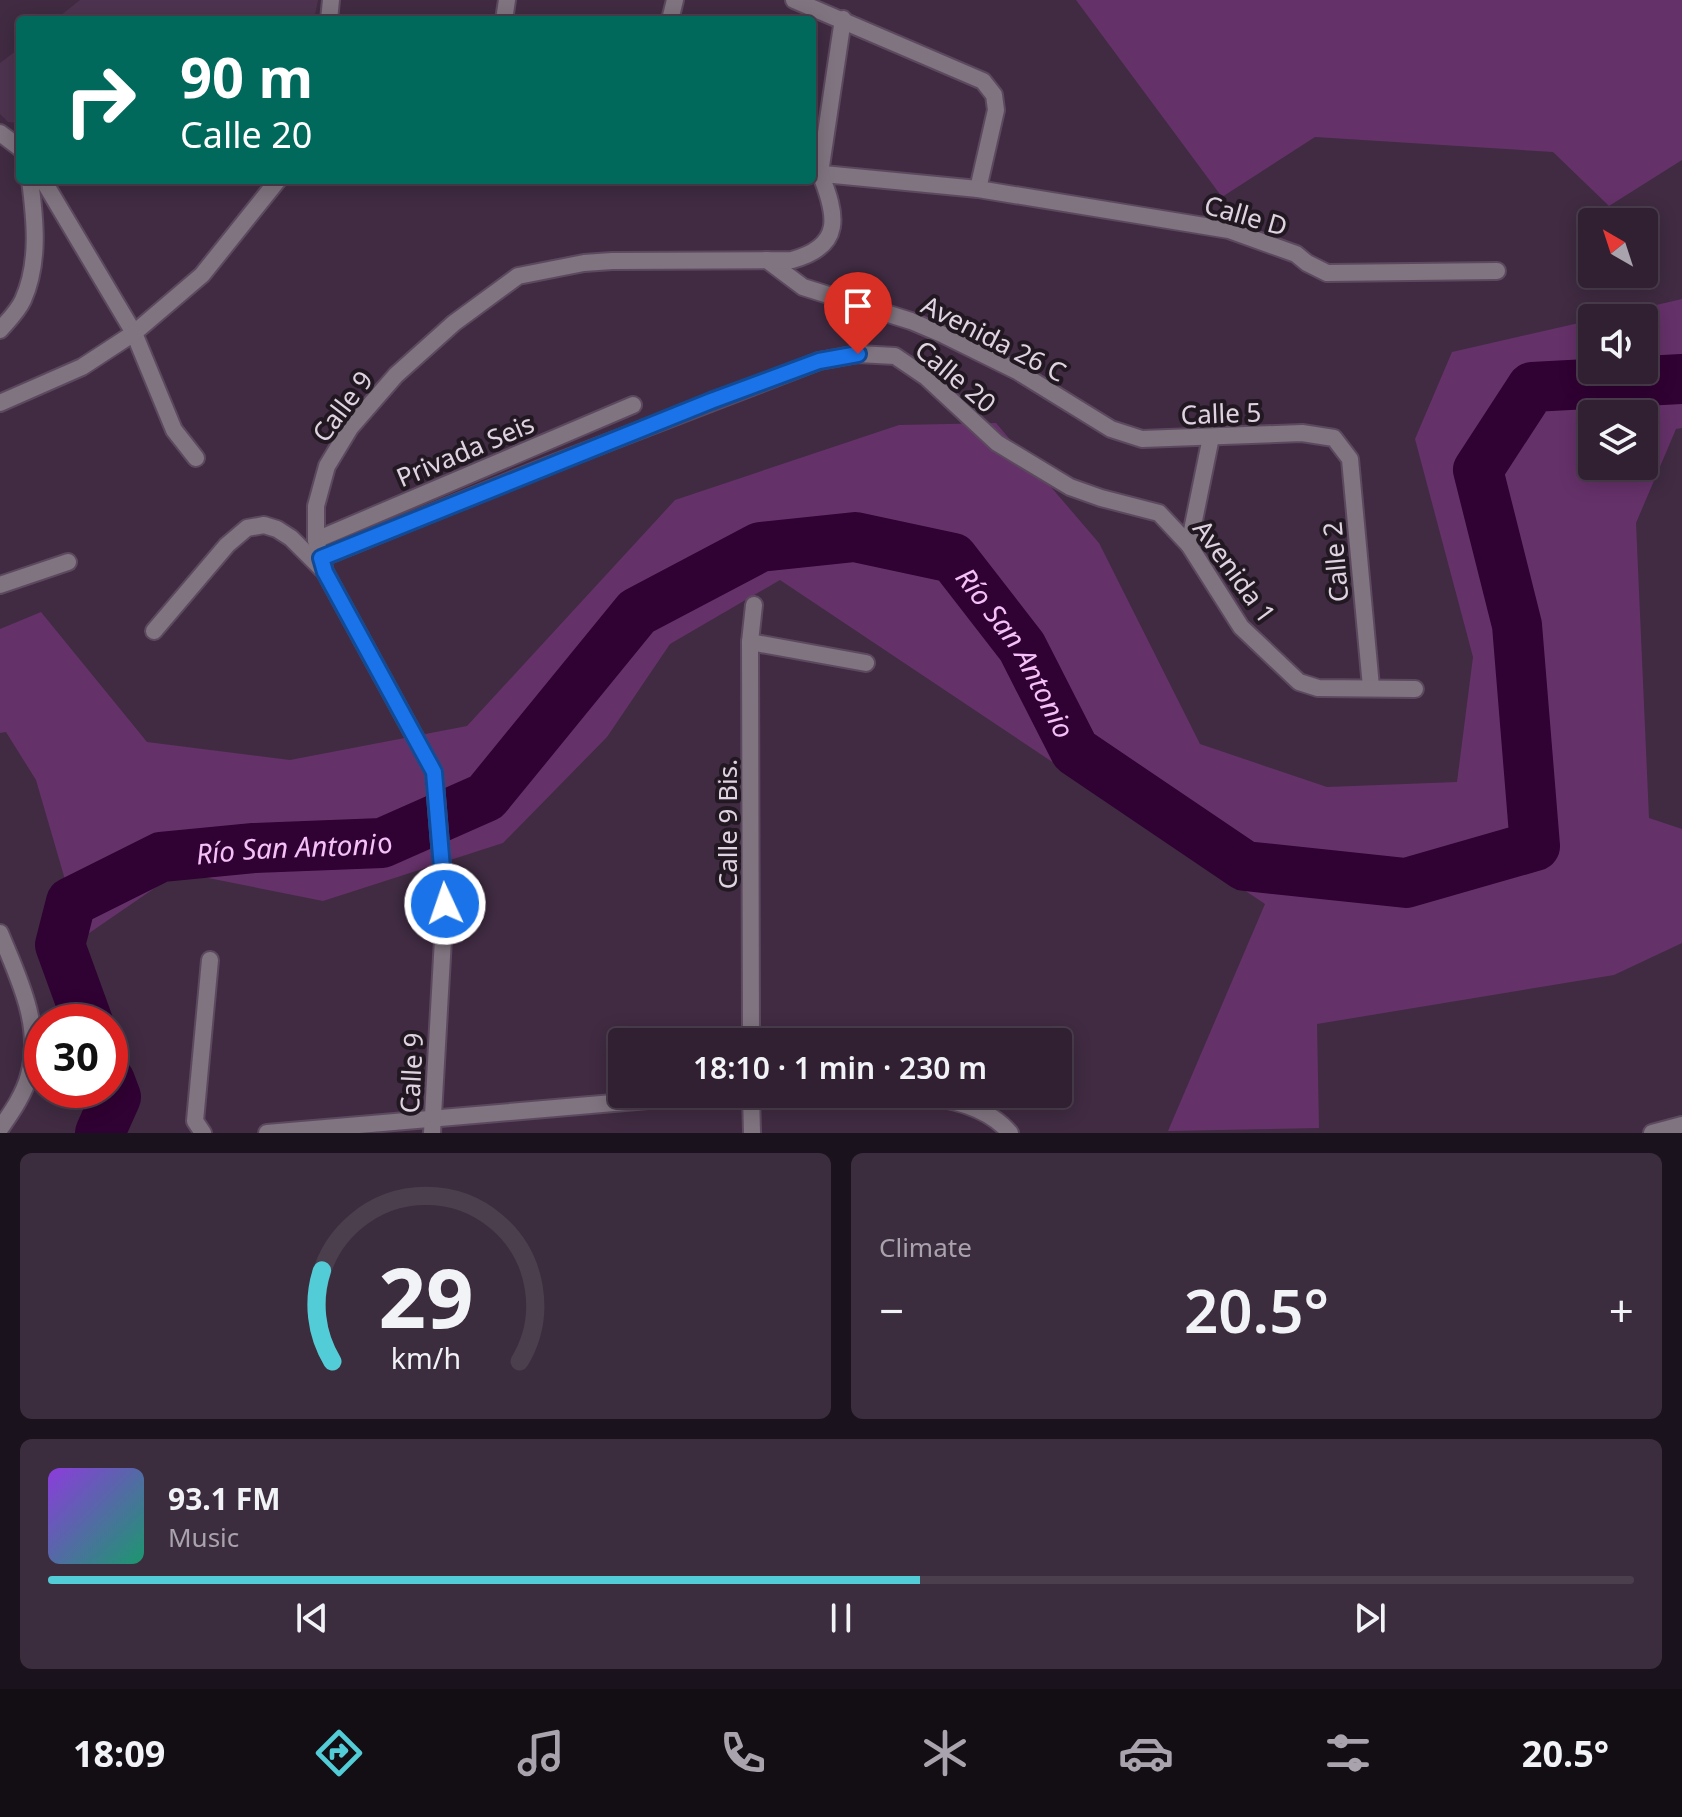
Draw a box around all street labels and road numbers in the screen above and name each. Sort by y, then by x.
street label: Calle D [1200,186,1292,244]
street label: Avenida 26 C [916,286,1072,390]
street label: Calle 20 [908,331,1004,421]
street label: Calle 9 [303,363,381,449]
street label: Calle 5 [1180,394,1262,432]
street label: Privada Seis [391,405,539,495]
street label: Avenida 1 [1185,512,1285,630]
street label: Calle 2 [1314,520,1356,604]
street label: Calle 9 Bis. [709,759,745,889]
street label: Calle 9 [391,1032,431,1114]

